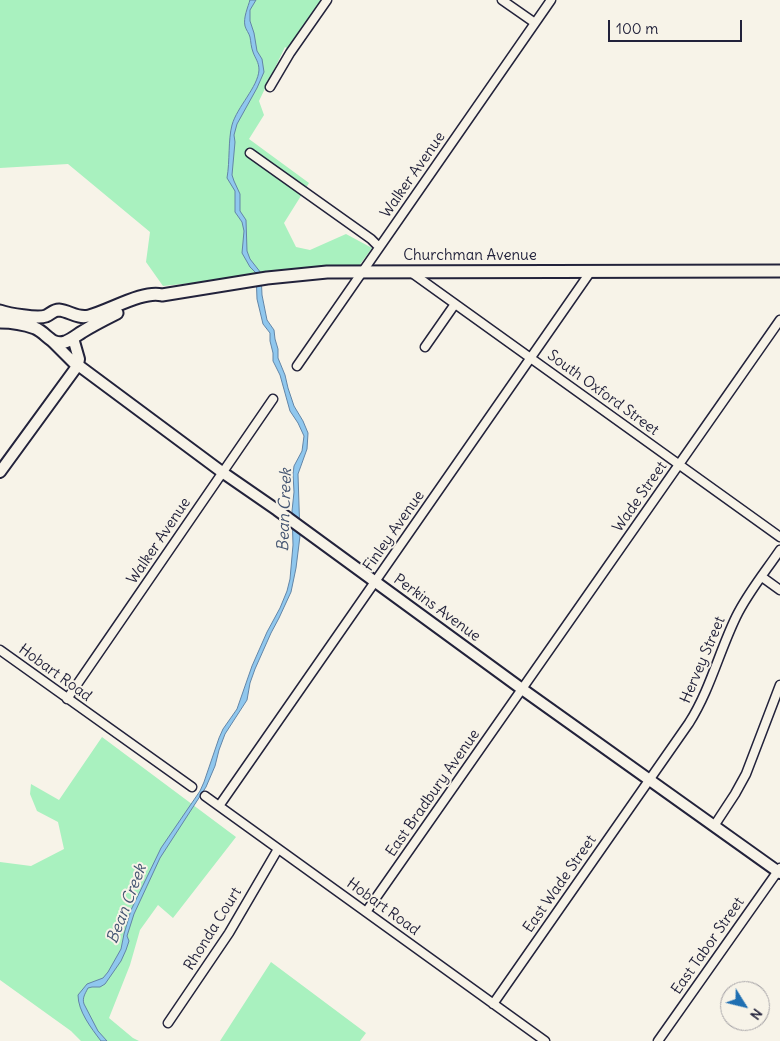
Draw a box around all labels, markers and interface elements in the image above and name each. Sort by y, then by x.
scale bar [610,10,744,42]
text: 100 m [616,19,658,38]
street label: Walker Avenue [377,129,449,221]
street label: Churchman Avenue [403,247,537,265]
street label: South Oxford Street [544,347,662,439]
street label: Wade Street [609,458,671,536]
water label: Bean Creek [274,468,296,552]
street label: Finley Avenue [360,487,428,575]
street label: Walker Avenue [123,494,195,588]
street label: Perkins Avenue [390,570,484,646]
street label: Hervey Street [677,614,729,706]
street label: Hobart Road [15,640,95,706]
street label: East Bradbury Avenue [382,726,484,860]
street label: East Wade Street [520,832,600,936]
water label: Bean Creek [103,862,151,946]
street label: Hobart Road [343,874,423,940]
street label: Rhonda Court [180,884,246,974]
street label: East Tabor Street [668,894,748,998]
north arrow [720,981,770,1031]
text: N [746,1005,766,1023]

